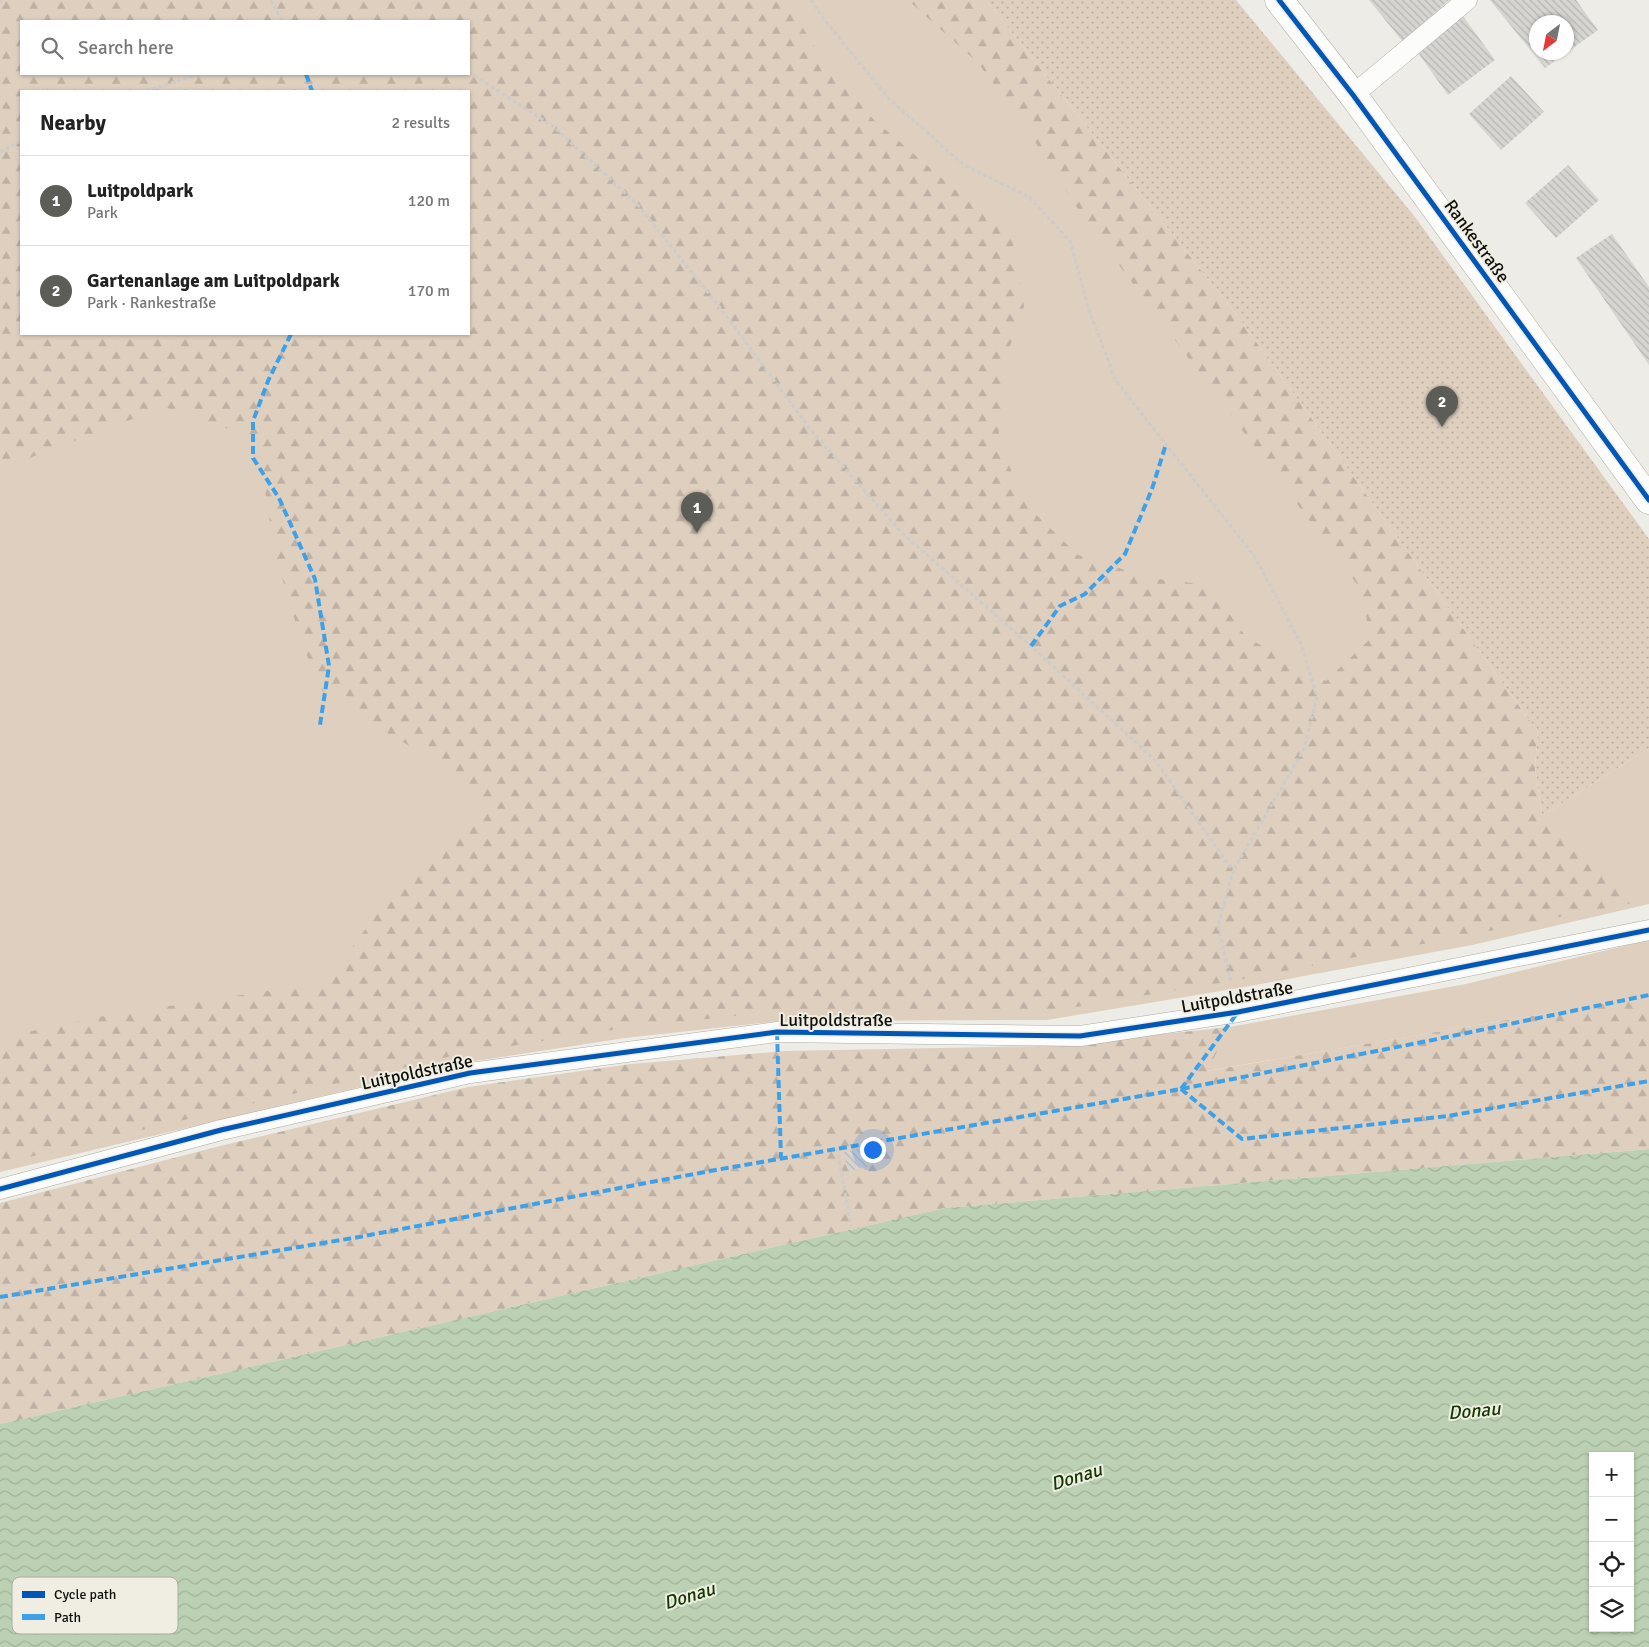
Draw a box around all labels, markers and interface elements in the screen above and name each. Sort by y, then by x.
north arrow [1529,15,1574,60]
search box [20,20,470,75]
icon: search [38,34,66,62]
text: Search here [78,36,174,60]
text: Nearby [40,110,106,136]
text: 2 results [391,113,450,133]
text: Luitpoldpark [87,179,194,203]
text: 1 [52,191,60,211]
text: 120 m [408,191,450,211]
street label: Rankestraße [1439,195,1515,287]
text: Park [87,203,118,223]
text: Gartenanlage am Luitpoldpark [87,269,340,293]
text: 2 [52,281,60,301]
text: 170 m [408,281,450,301]
text: Park · Rankestraße [87,293,216,313]
pin: 2 [1426,386,1458,427]
pin: 1 [681,492,713,533]
street label: Luitpoldstraße [1179,976,1295,1018]
street label: Luitpoldstraße [779,1009,893,1031]
street label: Luitpoldstraße [359,1049,475,1095]
your location [860,1137,886,1163]
water label: Donau [1447,1397,1503,1425]
map controls [1589,1452,1634,1632]
button: + [1589,1452,1634,1497]
water label: Donau [1048,1457,1106,1496]
button: − [1589,1497,1634,1542]
button: locate [1589,1542,1634,1587]
water label: Donau [661,1576,719,1615]
legend [12,1577,178,1634]
text: Cycle path [54,1586,116,1603]
button: layers [1589,1587,1634,1632]
text: Path [54,1609,81,1626]

